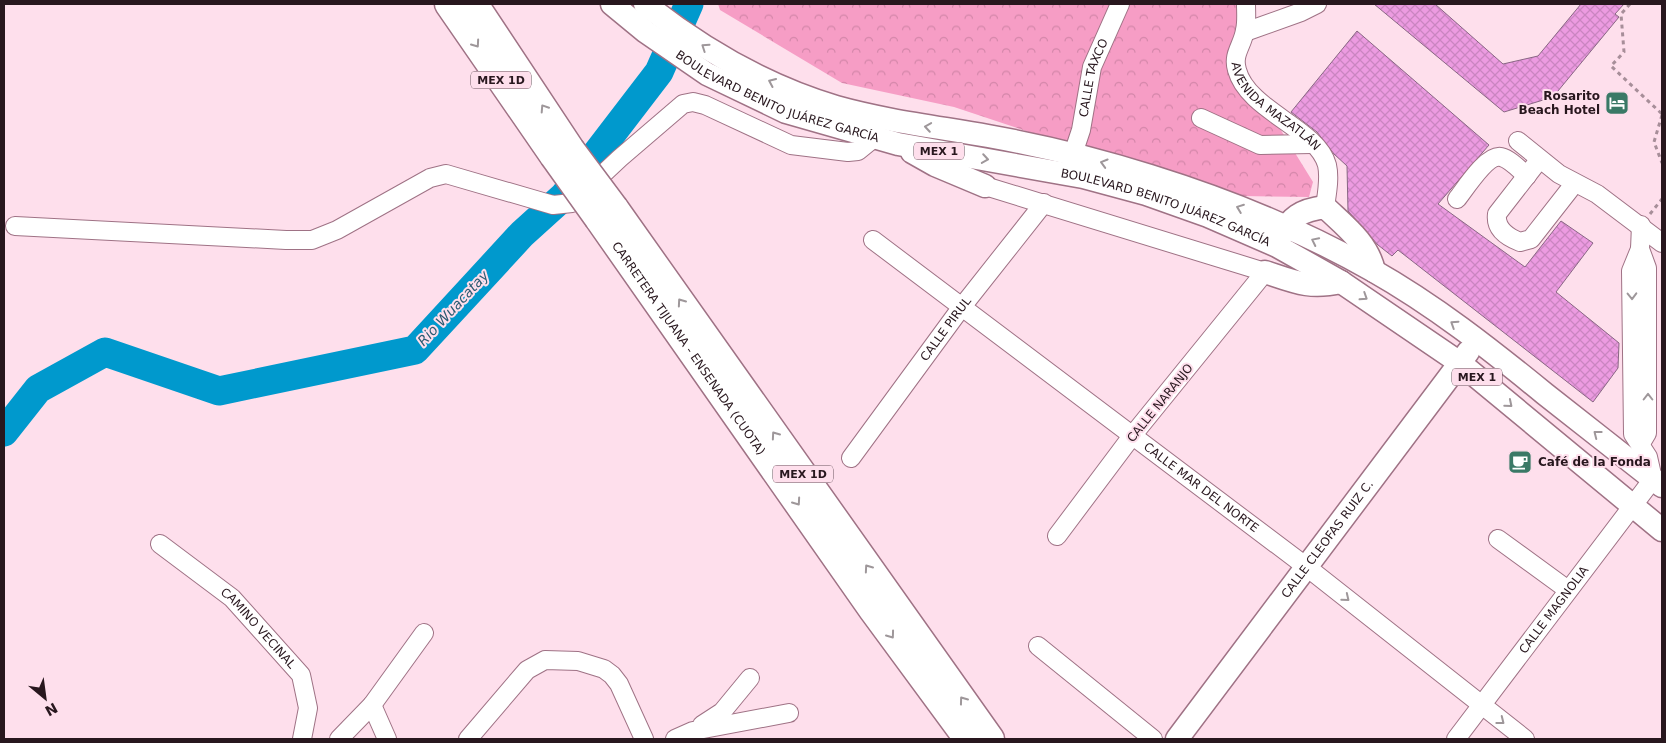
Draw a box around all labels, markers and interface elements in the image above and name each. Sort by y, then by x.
street label: CALLE TAXCO [1076,36,1111,118]
one-way arrow [470,38,479,48]
one-way arrow [701,43,710,53]
street label: BOULEVARD BENITO JUÁREZ GARCÍA [673,48,882,145]
street label: AVENIDA MAZATLÁN [1229,61,1323,153]
road number: MEX 1D [471,72,531,88]
one-way arrow [768,78,777,89]
place label: Rosarito Beach Hotel [1519,89,1600,117]
hotel icon: Rosarito Beach Hotel [1604,90,1630,116]
one-way arrow [541,104,550,114]
one-way arrow [923,122,931,133]
road number: MEX 1 [914,142,964,160]
one-way arrow [981,153,990,163]
one-way arrow [1100,158,1108,168]
street label: BOULEVARD BENITO JUÁREZ GARCÍA [1060,166,1273,249]
one-way arrow [1236,204,1245,214]
one-way arrow [1311,237,1320,247]
street label: CARRETERA TIJUANA - ENSENADA (CUOTA) [609,239,768,458]
water label: Rio Wuacatay [414,267,492,349]
one-way arrow [1358,291,1368,300]
one-way arrow [1627,292,1637,300]
street label: CALLE PIRUL [917,294,974,364]
one-way arrow [678,298,687,308]
one-way arrow [1451,321,1460,330]
street label: CALLE NARANJO [1124,361,1196,445]
road number: MEX 1 [1452,368,1502,386]
one-way arrow [1643,392,1653,400]
one-way arrow [1503,398,1512,407]
one-way arrow [772,431,781,440]
one-way arrow [1593,431,1602,440]
street label: CALLE MAR DEL NORTE [1141,440,1261,535]
cafe icon: Café de la Fonda [1507,449,1533,475]
place label: Café de la Fonda [1538,455,1651,469]
road number: MEX 1D [773,466,833,482]
street label: CALLE CLEOFAS RUIZ C. [1278,477,1376,601]
one-way arrow [791,496,800,506]
street label: CALLE MAGNOLIA [1516,563,1592,656]
one-way arrow [865,564,874,574]
street label: CAMINO VECINAL [218,585,299,672]
one-way arrow [1340,592,1349,600]
one-way arrow [885,629,894,639]
north arrow [20,673,70,723]
one-way arrow [960,696,969,706]
text: N [42,700,60,719]
one-way arrow [1495,715,1504,723]

